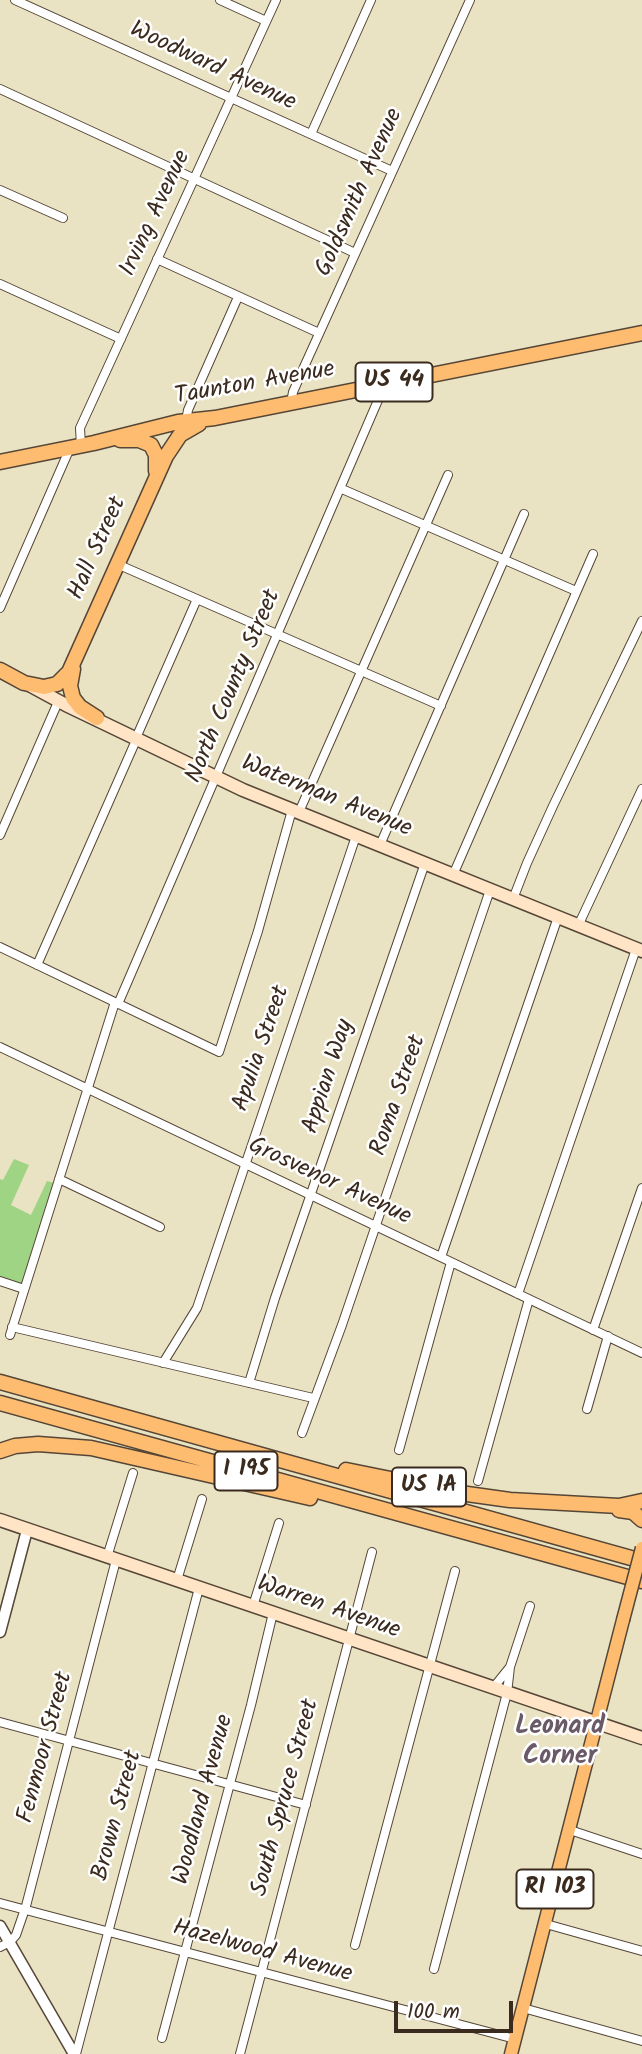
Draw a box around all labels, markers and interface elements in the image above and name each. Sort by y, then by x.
street label: Woodward Avenue [124,17,300,119]
street label: Goldsmith Avenue [311,105,411,281]
street label: Irving Avenue [115,146,199,282]
street label: Taunton Avenue [173,357,337,413]
road number: US 44 [356,362,432,402]
street label: Hall Street [64,493,134,605]
street label: North County Street [181,586,289,788]
street label: Waterman Avenue [236,751,416,845]
street label: Apulia Street [228,982,298,1116]
street label: Appian Way [298,1016,362,1138]
street label: Roma Street [366,1032,434,1160]
street label: Grosvenor Avenue [243,1133,415,1233]
road number: I 195 [215,1452,278,1490]
road number: US 1A [392,1468,466,1506]
street label: Warren Avenue [253,1571,403,1647]
street label: Fenmoor Street [13,1669,81,1827]
street label: South Spruce Street [247,1696,327,1900]
street label: Woodland Avenue [168,1712,242,1888]
district label: Leonard Corner [515,1713,605,1774]
street label: Brown Street [88,1748,150,1884]
road number: RI 103 [516,1870,594,1908]
street label: Hazelwood Avenue [169,1915,355,1991]
scale bar [397,1988,516,2032]
text: 100 m [407,1996,460,2029]

